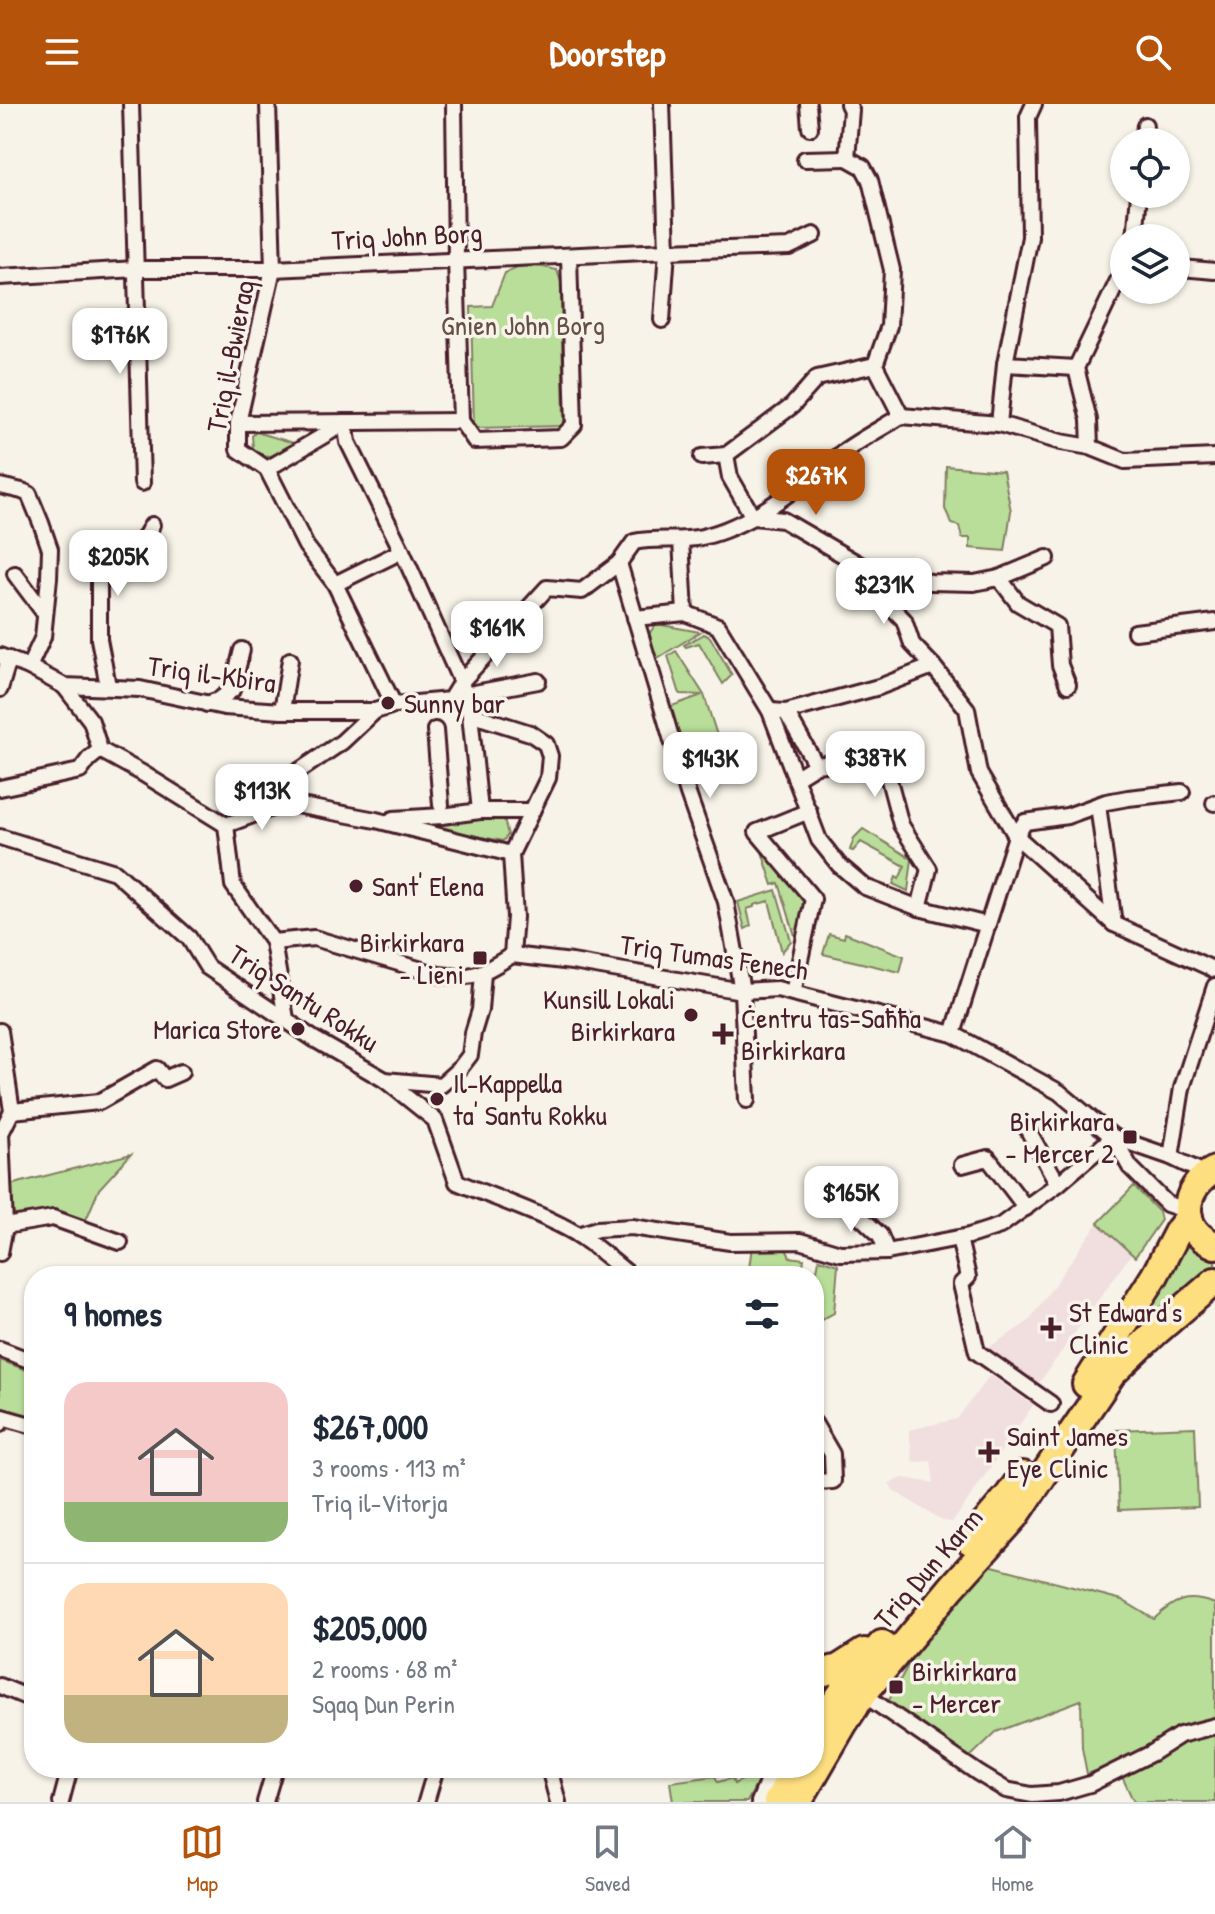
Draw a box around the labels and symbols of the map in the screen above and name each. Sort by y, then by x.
street label: Triq John Borg [331,213,483,259]
street label: Triq il-Bwieraq [197,277,263,435]
park label: Gnien John Borg [441,306,605,344]
pin: $176K [64,308,176,376]
pin: $267K [760,449,872,517]
pin: $205K [62,530,174,598]
pin: $231K [828,558,940,626]
pin: $161K [441,601,553,669]
street label: Triq il-Kbira [146,646,278,702]
place label: Sunny bar [404,684,505,722]
marker: Sunny bar [379,694,397,712]
pin: $387K [819,731,931,799]
pin: $143K [654,732,766,800]
pin: $113K [206,764,318,832]
place label: Sant' Elena [372,867,484,905]
marker: Sant' Elena [347,877,365,895]
place label: Birkirkara - Lieni [360,923,464,993]
street label: Triq Tumas Fenech [618,925,811,989]
street label: Triq Santu Rokku [222,935,386,1061]
marker: Birkirkara - Lieni [471,949,489,967]
place label: Kunsill Lokali Birkirkara [543,980,675,1050]
place label: Ċentru tas-Saħħa Birkirkara [741,999,921,1069]
marker: Kunsill Lokali Birkirkara [682,1006,700,1024]
place label: Marica Store [153,1010,282,1048]
marker: Marica Store [289,1020,307,1038]
marker: Ċentru tas-Saħħa Birkirkara [712,1023,734,1045]
place label: Il-Kappella ta' Santu Rokku [453,1064,607,1134]
marker: Il-Kappella ta' Santu Rokku [428,1090,446,1108]
place label: Birkirkara - Mercer 2 [1005,1102,1114,1172]
marker: Birkirkara - Mercer 2 [1121,1128,1139,1146]
pin: $165K [795,1166,907,1234]
place label: St Edward's Clinic [1069,1293,1182,1363]
marker: St Edward's Clinic [1040,1317,1062,1339]
place label: Saint James Eye Clinic [1007,1417,1128,1487]
marker: Saint James Eye Clinic [978,1441,1000,1463]
street label: Triq Dun Karm [865,1499,991,1637]
place label: Birkirkara - Mercer [912,1652,1016,1722]
marker: Birkirkara - Mercer [887,1678,905,1696]

